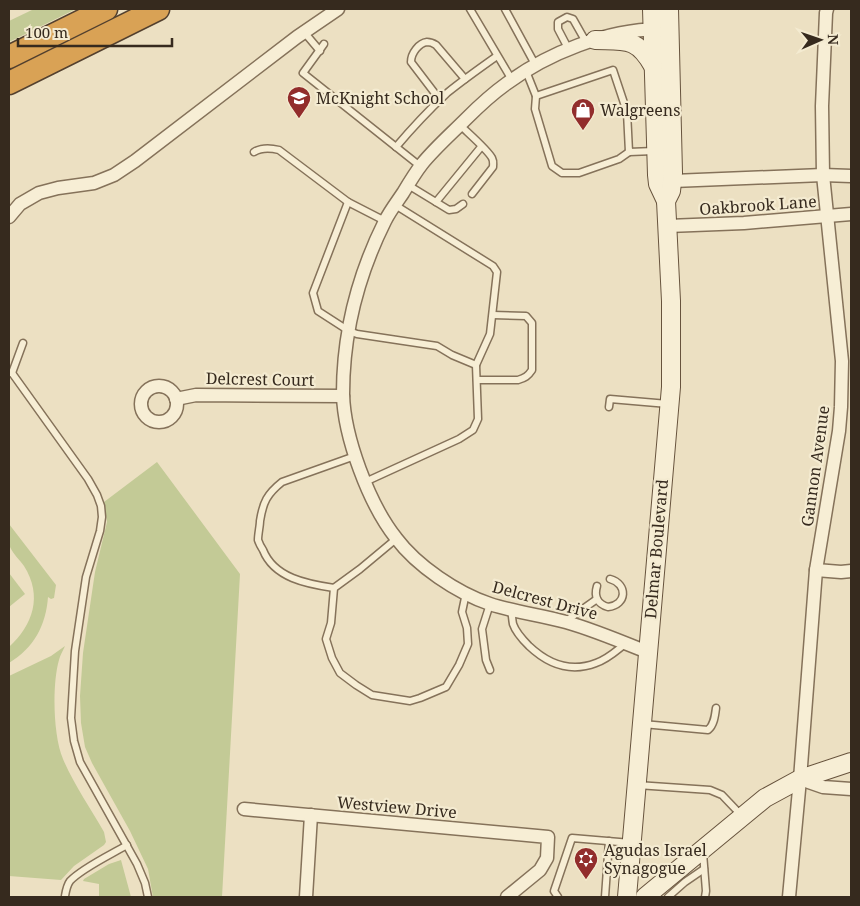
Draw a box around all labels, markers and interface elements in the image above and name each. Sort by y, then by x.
scale bar [18,15,171,47]
north arrow [795,15,845,65]
text: 100 m [25,22,68,42]
text: N [824,34,843,45]
school or university icon: McKnight School [286,85,312,119]
place label: McKnight School [316,87,444,109]
shop icon: Walgreens [570,97,596,131]
place label: Walgreens [600,99,680,121]
street label: Oakbrook Lane [699,190,817,220]
street label: Delcrest Court [206,367,315,391]
street label: Gannon Avenue [796,404,834,528]
street label: Delmar Boulevard [639,478,673,620]
street label: Delcrest Drive [490,575,600,625]
street label: Westview Drive [336,791,458,823]
place label: Agudas Israel Synagogue [604,839,707,879]
synagogue icon: Agudas Israel Synagogue [573,846,599,880]

